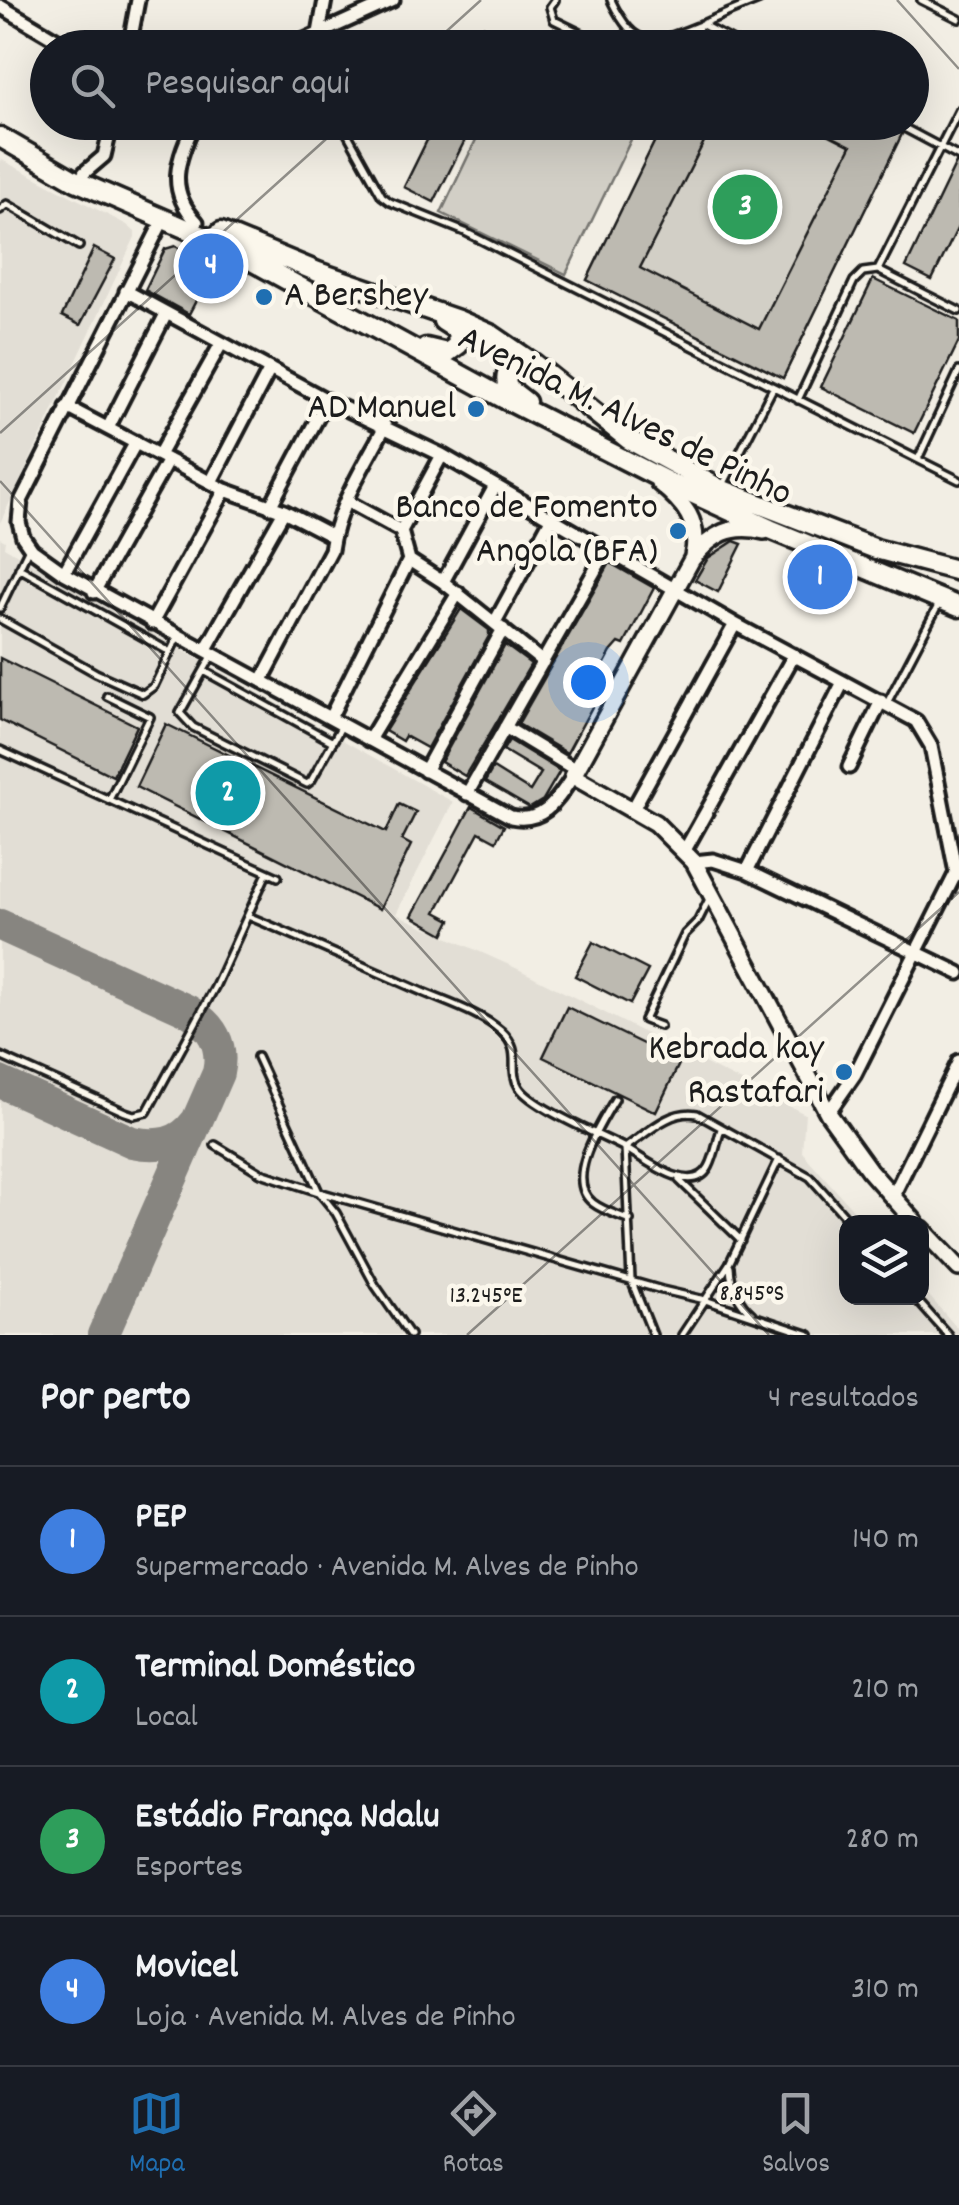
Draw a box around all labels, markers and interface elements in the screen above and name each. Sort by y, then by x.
search box [30,30,929,140]
icon: search [65,58,120,113]
text: Pesquisar aqui [145,58,350,113]
pin: 3 [712,170,778,244]
pin: 4 [178,228,244,304]
place label: A Bershey [284,270,428,325]
marker: A Bershey [253,286,275,308]
street label: Avenida M. Alves de Pinho [448,313,800,523]
place label: AD Manuel [307,382,456,437]
marker: AD Manuel [465,398,487,420]
place label: Banco de Fomento Angola (BFA) [395,482,658,581]
marker: Banco de Fomento Angola (BFA) [667,520,689,542]
pin: 1 [788,540,852,614]
your location [563,657,614,708]
pin: 2 [196,756,260,830]
place label: Kebrada kay Rastafari [648,1023,825,1122]
marker: Kebrada kay Rastafari [833,1061,855,1083]
map controls [839,1215,929,1305]
button: layers [839,1215,929,1305]
text: 8.845°S [719,1277,785,1313]
text: 13.245°E [450,1279,523,1315]
text: Por perto [40,1370,191,1430]
text: 4 resultados [768,1377,919,1423]
text: PEP [135,1491,187,1546]
text: 1 [69,1518,76,1564]
text: 140 m [852,1518,919,1564]
text: Supermercado · Avenida M. Alves de Pinho [135,1546,639,1592]
text: Terminal Doméstico [135,1641,415,1696]
text: 2 [66,1668,79,1714]
text: 210 m [851,1668,919,1714]
text: Local [135,1696,198,1742]
text: Estádio França Ndalu [135,1791,440,1846]
text: 3 [65,1818,80,1864]
text: 280 m [845,1818,919,1864]
text: Esportes [135,1846,243,1892]
text: Movicel [135,1941,238,1996]
text: 4 [66,1968,79,2014]
text: 310 m [851,1968,919,2014]
text: Loja · Avenida M. Alves de Pinho [135,1996,516,2042]
tab: Mapa [129,2086,185,2186]
tab: Rotas [443,2086,504,2186]
tab: Salvos [762,2086,830,2186]

